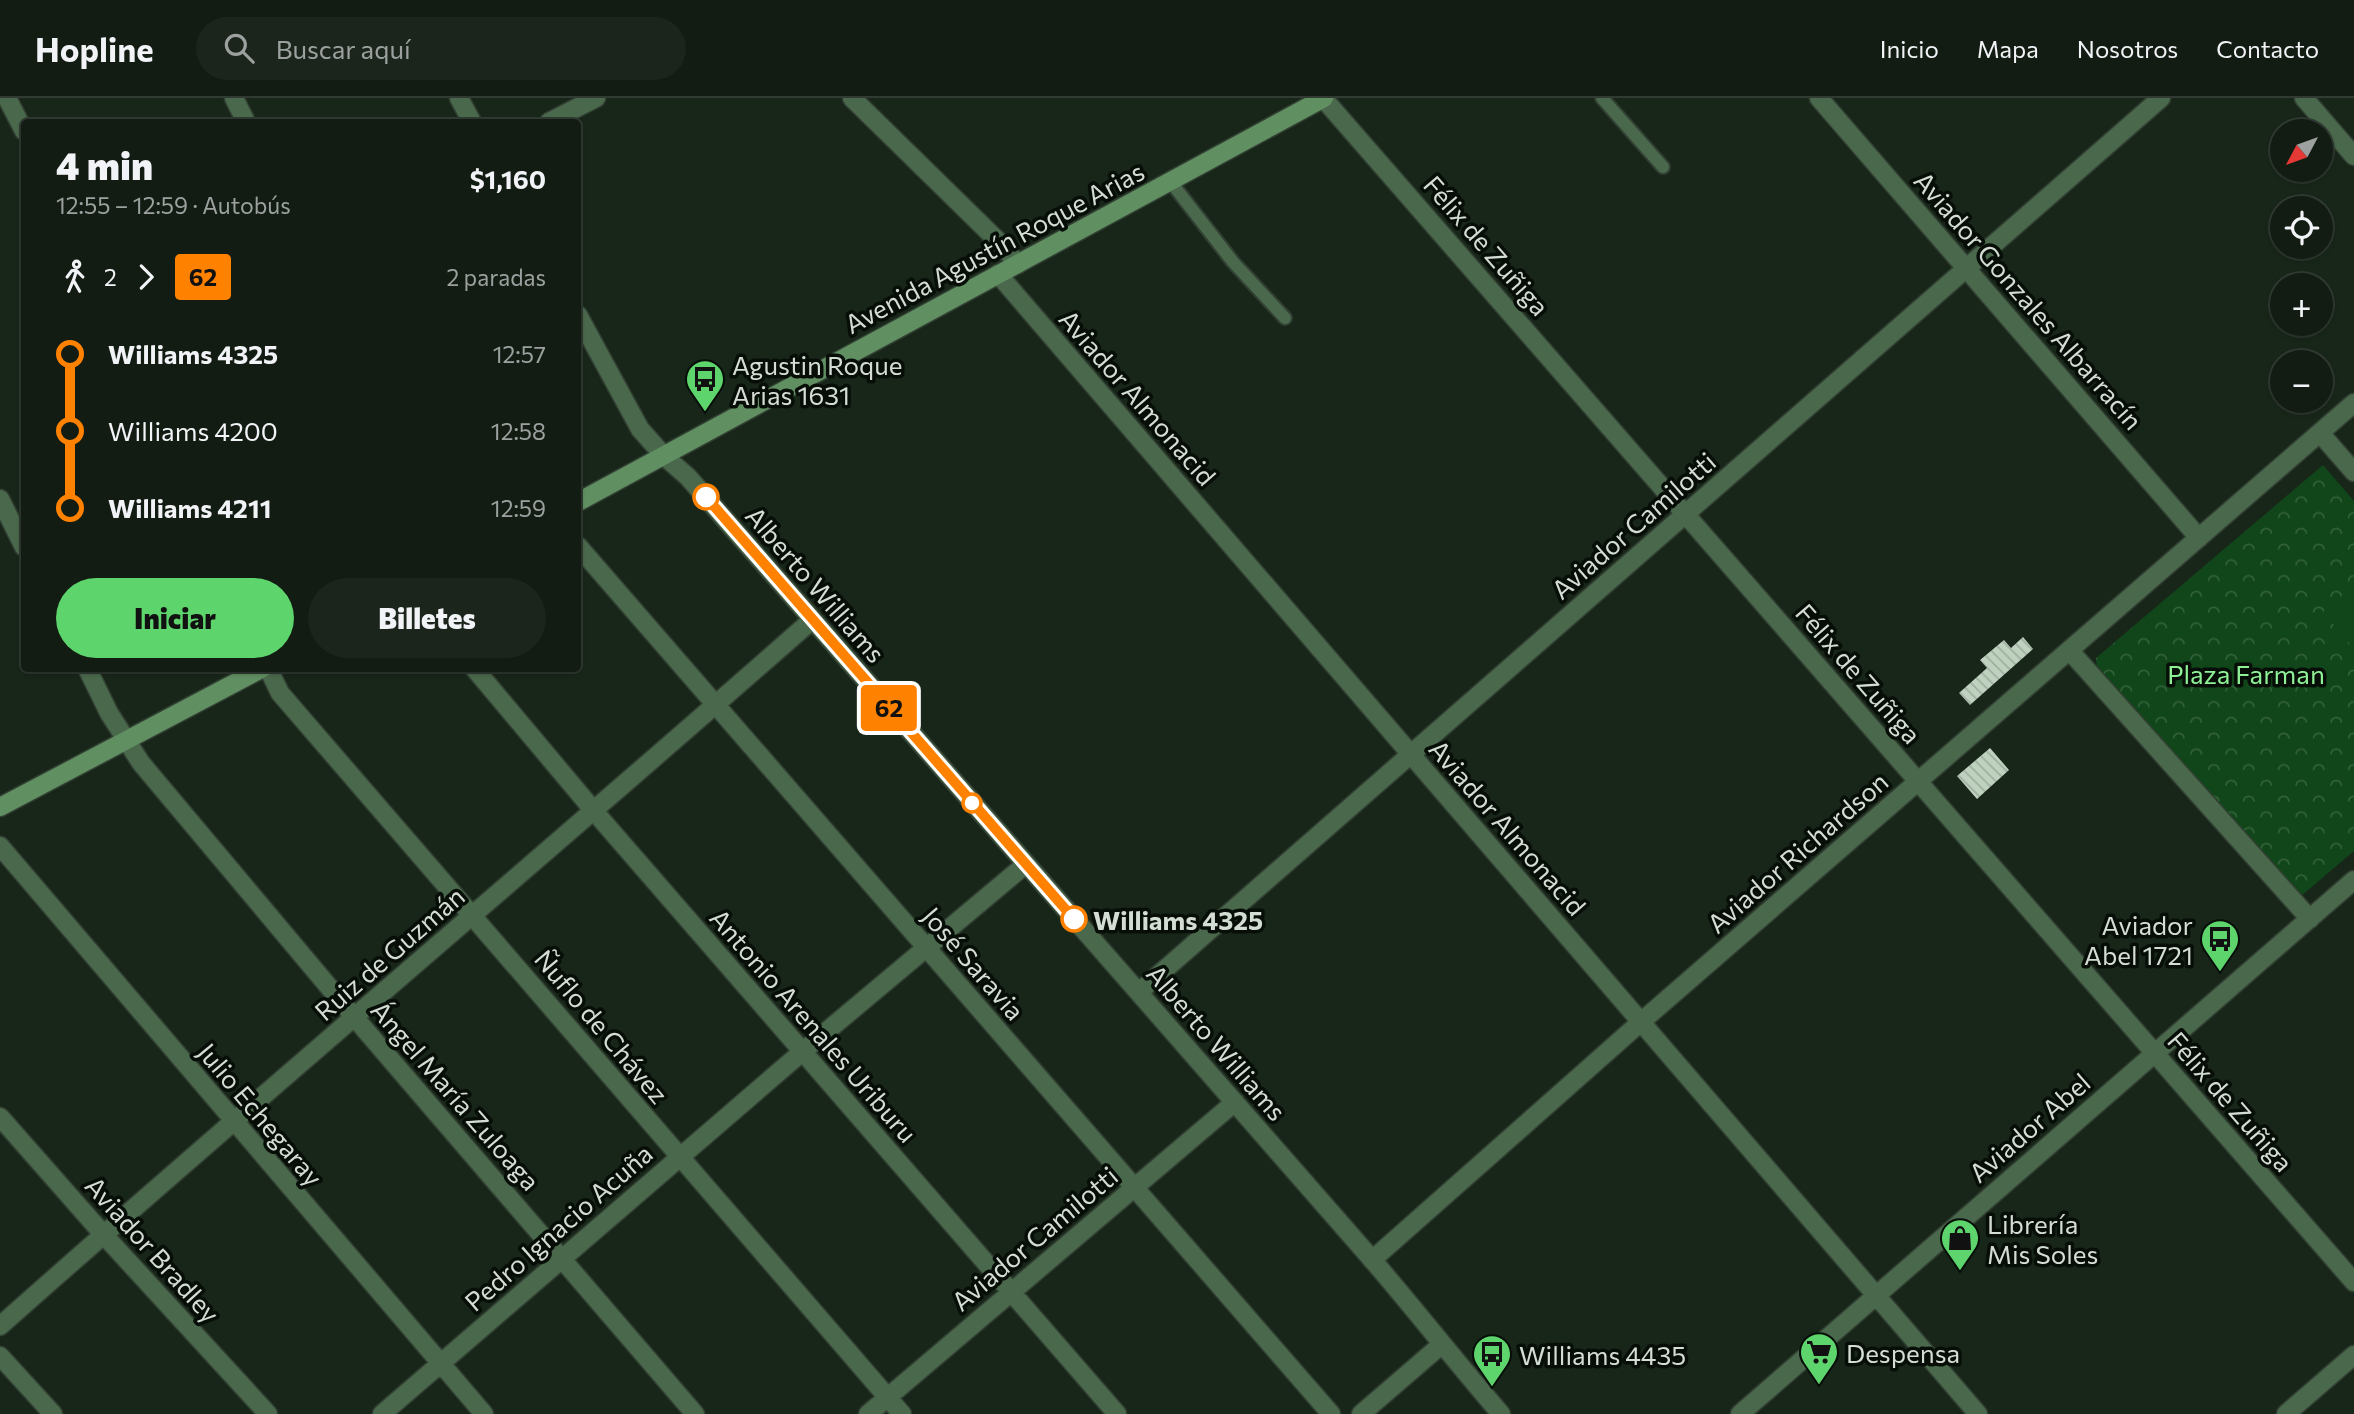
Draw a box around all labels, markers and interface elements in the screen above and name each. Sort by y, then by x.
search box [196,17,686,80]
text: Hopline [35,28,154,69]
icon: search [220,29,258,67]
text: Buscar aquí [276,33,411,64]
text: Inicio [1880,34,1939,63]
text: Mapa [1977,34,2039,63]
text: Nosotros [2077,34,2178,63]
text: Contacto [2216,34,2319,63]
north arrow [2270,119,2333,182]
map controls [2270,119,2333,413]
text: 4 min [56,141,153,188]
street label: Avenida Agustín Roque Arias [839,155,1149,339]
text: $1,160 [470,163,546,194]
street label: Aviador Gonzales Albarracín [1908,165,2150,435]
street label: Félix de Zuñiga [1418,169,1556,321]
text: 12:55 – 12:59 · Autobús [56,191,291,219]
button: locate [2270,196,2333,259]
icon: walk [56,258,94,296]
icon: forward [127,258,165,296]
text: 62 [189,262,217,291]
text: 2 [104,263,117,291]
text: 2 paradas [446,263,546,291]
button: + [2270,273,2333,336]
street label: Aviador Almonacid [1053,303,1223,491]
text: Williams 4325 [108,338,278,369]
text: 12:57 [493,340,546,368]
place label: Agustin Roque Arias 1631 [732,349,902,410]
button: − [2270,350,2333,413]
bus stop icon: Agustin Roque Arias 1631 [684,358,726,413]
text: Williams 4200 [108,415,278,446]
text: 12:58 [491,417,546,445]
street label: Aviador Camilotti [1545,445,1721,605]
unlabelled marker [693,484,719,510]
text: Williams 4211 [108,492,271,523]
text: 12:59 [491,494,546,522]
street label: Alberto Williams [740,500,892,668]
button: Iniciar [56,578,294,658]
button: Billetes [308,578,546,658]
street label: Félix de Zuñiga [1790,597,1928,749]
park label: Plaza Farman [2167,658,2325,689]
line badge: 62 [858,685,920,731]
text: 62 [875,693,903,722]
street label: Aviador Almonacid [1423,733,1593,921]
street label: Aviador Richardson [1700,765,1894,939]
unlabelled marker [962,793,982,813]
street label: Ruiz de Guzmán [308,880,470,1026]
street label: José Saravia [917,900,1031,1026]
street label: Antonio Arenales Uriburu [704,902,924,1148]
place label: Williams 4325 [1093,904,1263,935]
marker: Williams 4325 [1061,906,1087,932]
place label: Aviador Abel 1721 [2084,909,2193,970]
bus stop icon: Aviador Abel 1721 [2199,918,2241,973]
street label: Ñuflo de Chávez [529,943,675,1109]
street label: Alberto Williams [1141,958,1293,1126]
street label: Ángel María Zuloaga [365,994,547,1196]
street label: Félix de Zuñiga [2162,1025,2300,1177]
street label: Julio Echegaray [192,1036,330,1192]
street label: Aviador Abel [1962,1066,2096,1188]
street label: Pedro Ignacio Acuña [458,1137,658,1317]
street label: Aviador Camilotti [945,1160,1123,1316]
street label: Aviador Bradley [79,1170,227,1328]
place label: Librería Mis Soles [1987,1208,2098,1269]
shop icon: Librería Mis Soles [1939,1217,1981,1272]
supermarket icon: Despensa [1798,1331,1840,1386]
bus stop icon: Williams 4435 [1471,1333,1513,1388]
place label: Despensa [1846,1337,1960,1368]
place label: Williams 4435 [1519,1339,1686,1370]

